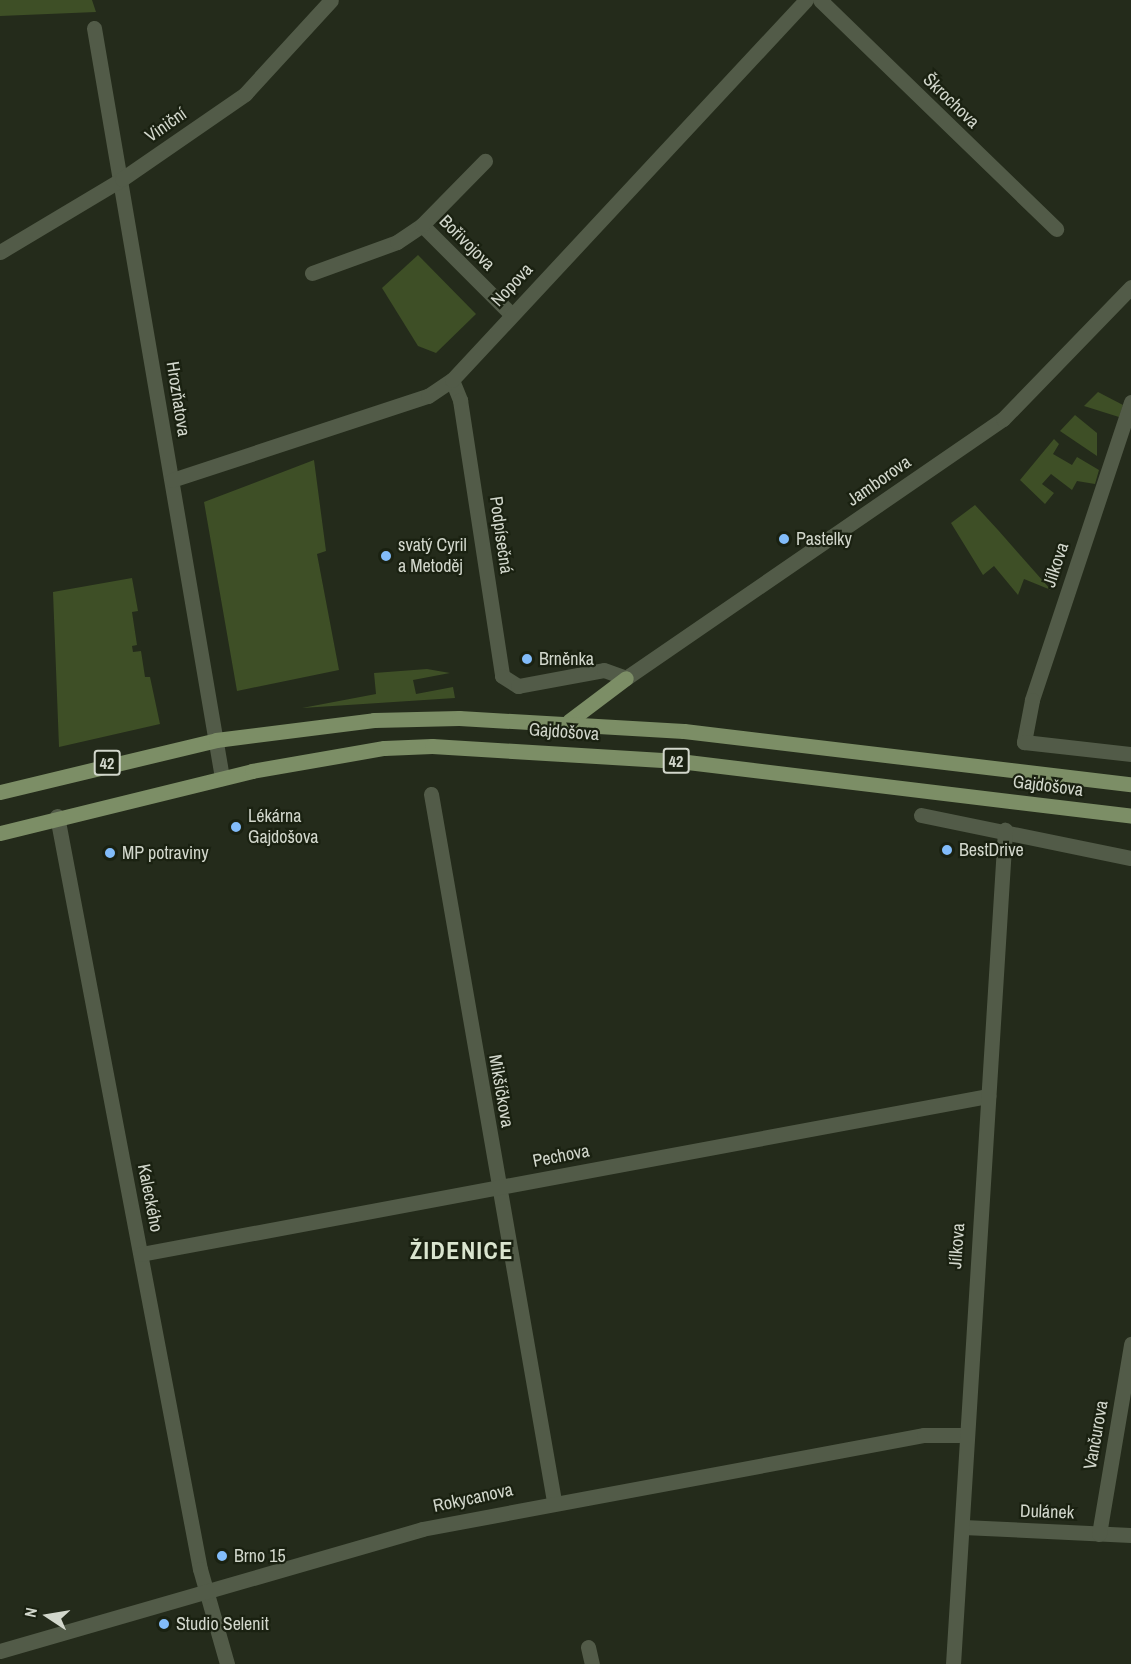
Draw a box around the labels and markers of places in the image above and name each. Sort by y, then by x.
place label: Pastelky [796,528,852,550]
marker: Pastelky [777,532,791,546]
place label: svatý Cyril a Metoděj [398,535,467,578]
marker: svatý Cyril a Metoděj [379,549,393,563]
place label: Brněnka [539,648,594,670]
marker: Brněnka [520,652,534,666]
place label: Lékárna Gajdošova [248,806,319,848]
marker: Lékárna Gajdošova [229,820,243,834]
place label: BestDrive [959,839,1024,861]
place label: MP potraviny [122,842,209,864]
marker: BestDrive [940,843,954,857]
marker: MP potraviny [103,846,117,860]
place label: Brno 15 [234,1545,286,1567]
marker: Brno 15 [215,1549,229,1563]
place label: Studio Selenit [176,1613,269,1635]
marker: Studio Selenit [157,1617,171,1631]

